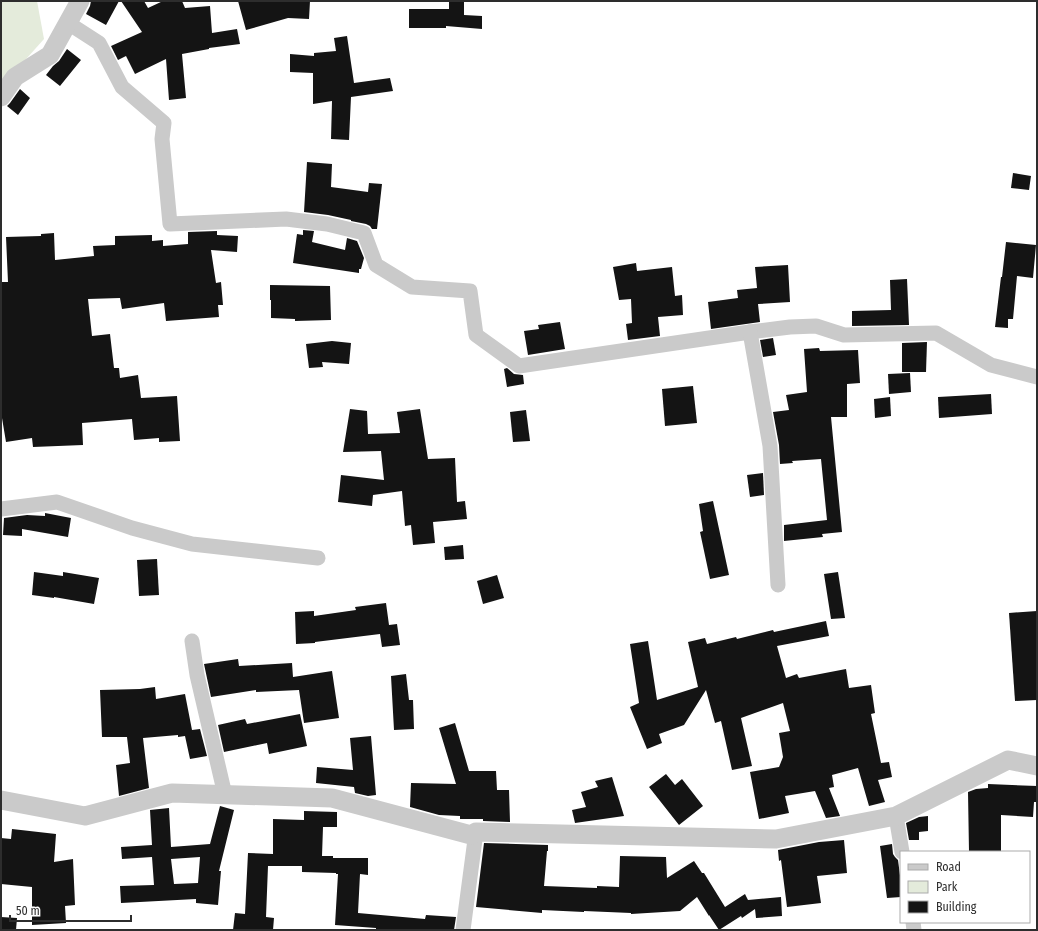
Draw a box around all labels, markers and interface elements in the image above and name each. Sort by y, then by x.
legend [900,851,1030,923]
text: Road [936,860,961,874]
text: Park [936,880,958,894]
scale bar [10,897,131,923]
text: Building [936,900,977,914]
text: 50 m [16,904,40,918]

